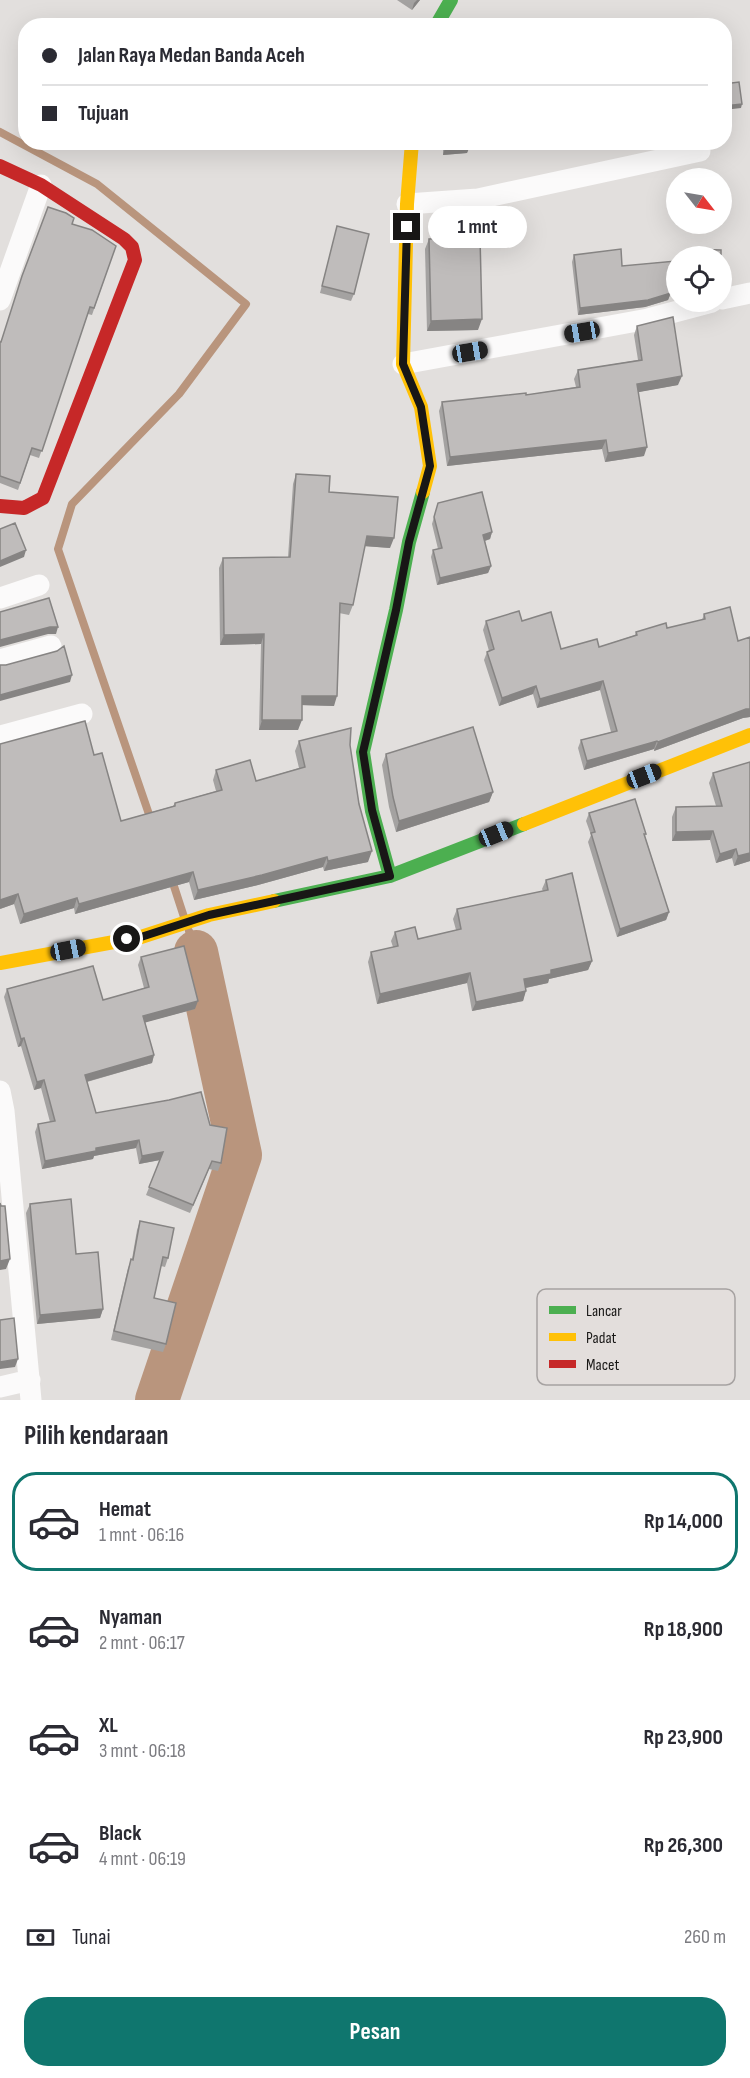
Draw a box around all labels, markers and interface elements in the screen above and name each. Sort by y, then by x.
text: Jalan Raya Medan Banda Aceh [78,42,305,69]
text: Tujuan [78,100,129,127]
north arrow [666,168,732,234]
map controls [666,168,732,312]
callout: 1 mnt [428,206,527,248]
route end [393,213,420,240]
text: 1 mnt [458,215,497,239]
button: locate [666,246,732,312]
car [563,320,601,344]
car [451,340,489,364]
car [624,761,664,791]
car [476,819,516,849]
route start [113,925,140,952]
car [49,938,87,962]
legend [537,1289,735,1385]
text: Lancar [586,1302,622,1321]
text: Padat [586,1329,617,1348]
text: Macet [586,1356,619,1375]
text: Pilih kendaraan [24,1420,169,1452]
icon: car [27,1495,81,1549]
text: Hemat [99,1496,151,1523]
text: Rp 14,000 [644,1508,723,1535]
text: 1 mnt · 06:16 [99,1523,184,1547]
icon: car [27,1603,81,1657]
text: Nyaman [99,1604,162,1631]
text: Rp 18,900 [644,1616,723,1643]
text: 2 mnt · 06:17 [99,1631,185,1655]
icon: car [27,1711,81,1765]
text: XL [99,1712,118,1739]
text: Rp 23,900 [644,1724,723,1751]
text: 3 mnt · 06:18 [99,1739,186,1763]
icon: car [27,1819,81,1873]
text: Black [99,1820,141,1847]
text: Rp 26,300 [644,1832,723,1859]
text: 4 mnt · 06:19 [99,1847,186,1871]
icon: cash [24,1921,57,1954]
text: Tunai [72,1924,111,1951]
text: 260 m [684,1925,726,1949]
button: Pesan [24,1997,726,2066]

